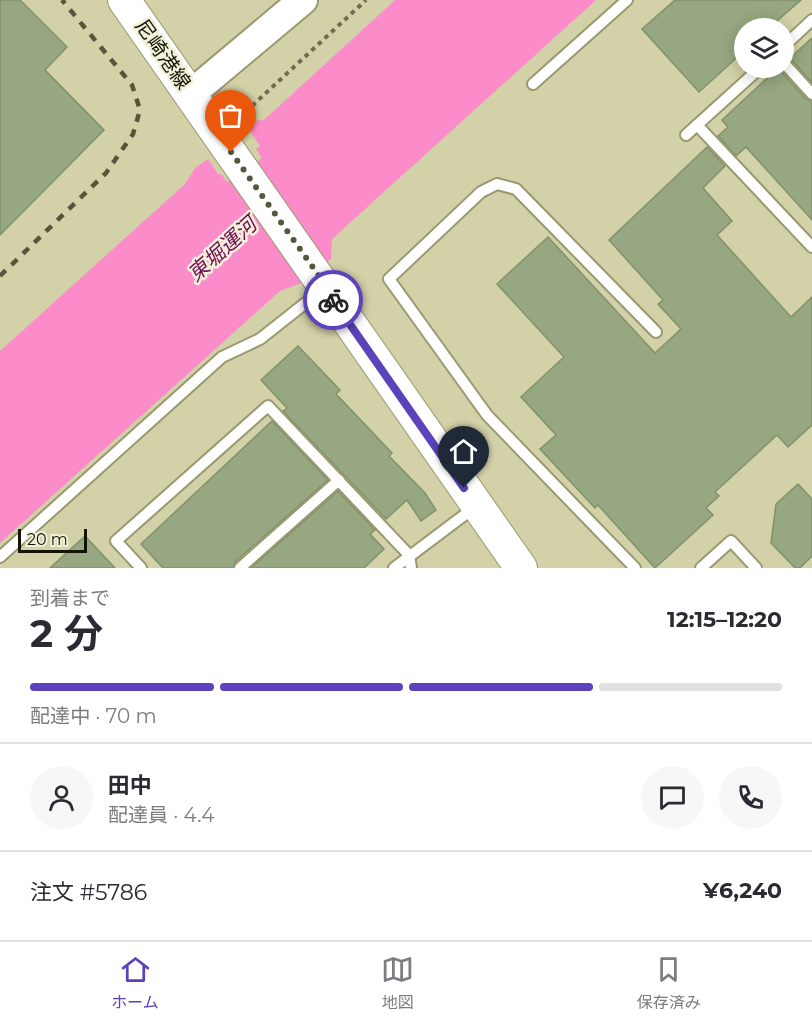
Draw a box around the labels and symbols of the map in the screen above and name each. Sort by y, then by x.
street label: 尼崎港線 [130,14,196,94]
pin [205,90,256,152]
water label: 東堀運河 [182,209,265,286]
courier [303,270,363,330]
pin [438,426,489,488]
scale bar [18,526,87,554]

